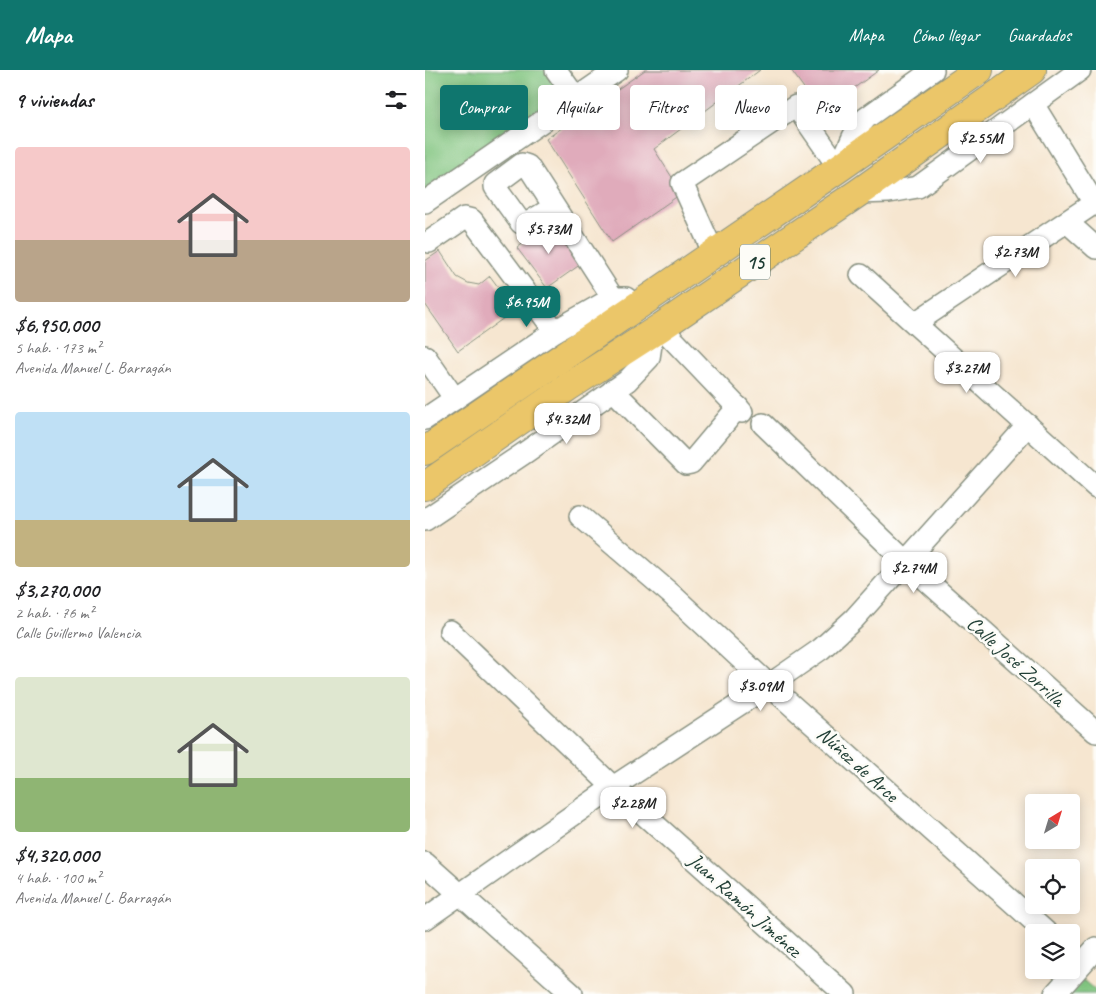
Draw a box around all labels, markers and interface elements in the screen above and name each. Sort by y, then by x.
text: Mapa [25,20,72,50]
text: Mapa [849,24,884,46]
text: Cómo llegar [912,24,980,46]
text: Guardados [1008,24,1071,46]
chip: Comprar [440,85,528,130]
chip: Alquilar [538,85,620,130]
chip: Filtros [630,85,705,130]
chip: Nuevo [715,85,787,130]
chip: Piso [797,85,857,130]
icon: filters [382,86,410,114]
text: 9 viviendas [15,87,93,113]
pin: $2.55M [940,122,1022,164]
text: $2.55M [959,128,1003,148]
icon: home [168,180,258,270]
pin: $5.73M [508,212,590,255]
text: $5.73M [527,219,571,239]
pin: $2.73M [975,236,1057,278]
text: $2.73M [994,242,1038,262]
road number: 15 [740,244,770,280]
pin: $6.95M [486,286,568,328]
text: $6.95M [505,292,549,312]
text: $6,950,000 [15,312,99,338]
text: 5 hab. · 173 m² [15,338,101,358]
pin: $3.27M [926,352,1008,394]
text: Avenida Manuel L. Barragán [15,358,171,378]
text: $3.27M [945,358,989,378]
pin: $4.32M [526,402,608,445]
text: $4.32M [545,409,589,429]
icon: home [168,445,258,535]
pin: $2.74M [873,552,955,594]
text: $2.74M [892,558,936,578]
text: $3,270,000 [15,577,99,603]
text: 2 hab. · 76 m² [15,603,94,623]
street label: Calle José Zorrilla [961,610,1072,714]
text: Calle Guillermo Valencia [15,623,141,643]
pin: $3.09M [720,670,802,712]
text: $3.09M [739,676,783,696]
icon: home [168,710,258,800]
street label: Núñez de Arce [812,721,905,808]
pin: $2.28M [592,786,674,829]
text: $2.28M [611,793,655,813]
north arrow [1025,794,1080,849]
map controls [1025,794,1080,979]
text: $4,320,000 [15,842,99,868]
street label: Juan Ramón Jiménez [682,847,809,964]
button: locate [1025,859,1080,914]
text: 4 hab. · 100 m² [15,868,101,888]
text: Avenida Manuel L. Barragán [15,888,171,908]
button: layers [1025,924,1080,979]

